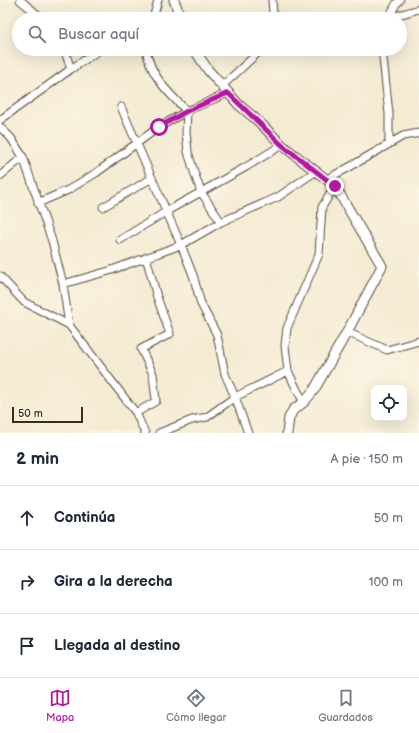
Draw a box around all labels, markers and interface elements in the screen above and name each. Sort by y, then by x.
search box [12,12,407,56]
icon: search [26,23,48,45]
text: Buscar aquí [58,25,139,44]
route start [150,118,168,136]
route end [326,177,344,195]
map controls [371,385,407,421]
button: locate [371,385,407,421]
scale bar [12,405,83,424]
text: 50 m [18,407,43,420]
text: 2 min [16,449,59,469]
text: A pie · 150 m [330,451,403,467]
icon: ahead [16,507,38,529]
text: Continúa [54,508,115,527]
text: 50 m [374,510,403,526]
icon: right [16,571,38,593]
text: Gira a la derecha [54,572,173,591]
text: 100 m [368,574,403,590]
icon: arrive [16,635,38,657]
text: Llegada al destino [54,636,180,655]
tab: Mapa [46,687,74,724]
tab: Cómo llegar [166,687,226,724]
tab: Guardados [318,687,373,724]

